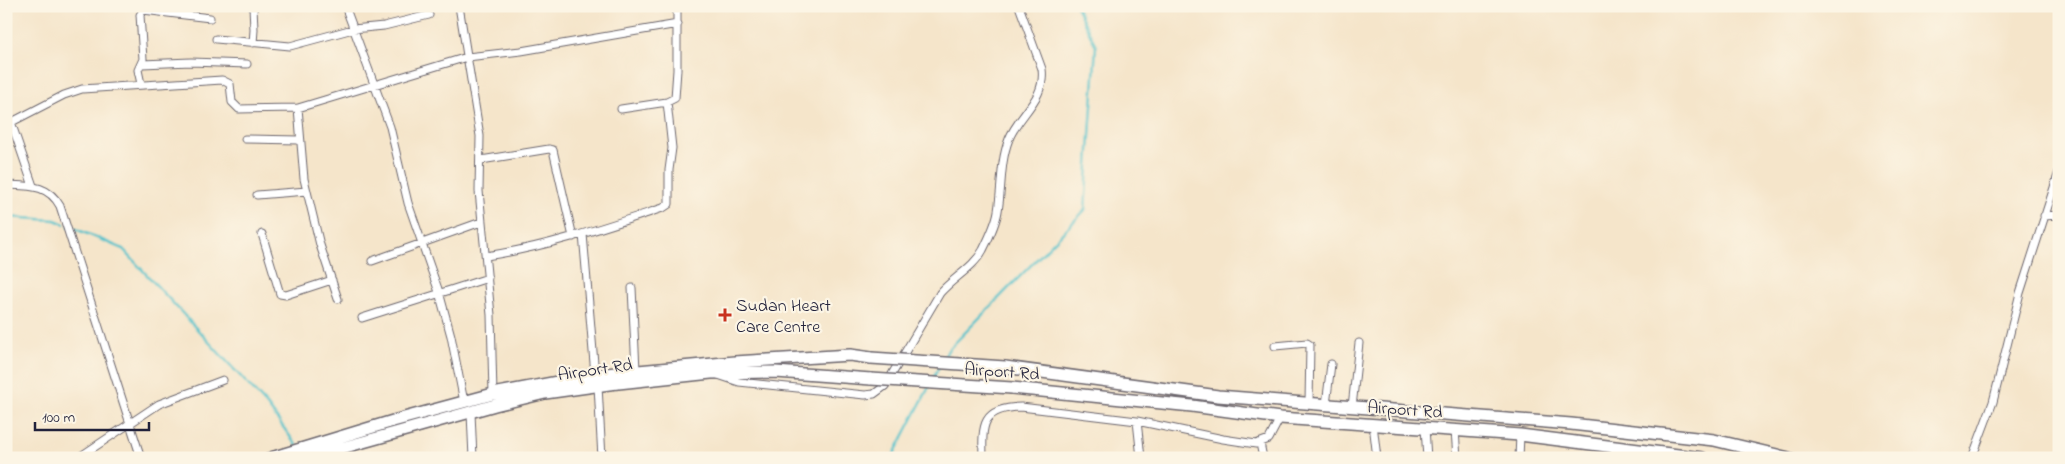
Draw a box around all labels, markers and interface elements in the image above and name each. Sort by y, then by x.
place label: Sudan Heart Care Centre [736,294,831,341]
marker: Sudan Heart Care Centre [718,308,732,322]
street label: Airport Rd [556,353,634,389]
street label: Airport Rd [963,357,1040,389]
street label: Airport Rd [1366,395,1443,427]
scale bar [35,399,149,431]
text: 100 m [42,407,75,429]

